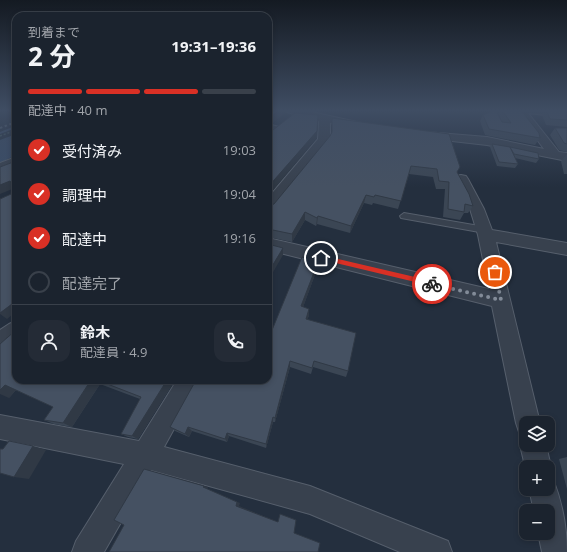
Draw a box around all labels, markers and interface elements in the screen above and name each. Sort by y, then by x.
text: 到着まで [28,23,80,41]
text: 19:31–19:36 [171,36,256,56]
text: 2 分 [28,38,76,74]
text: 配達中 · 40 m [28,101,107,119]
icon: check [28,139,50,161]
text: 受付済み [62,141,122,161]
text: 19:03 [223,141,256,159]
icon: check [28,183,50,205]
text: 調理中 [62,185,107,205]
text: 19:04 [223,185,256,203]
icon: check [28,227,50,249]
text: 配達中 [62,229,107,249]
text: 19:16 [223,229,256,247]
pin [304,241,338,275]
icon: home [310,247,332,269]
pin [478,255,512,289]
icon: bag [484,261,506,283]
courier [412,264,452,304]
text: 配達完了 [62,273,122,293]
icon: bike [421,273,443,295]
button: person [28,320,70,362]
button: phone [214,320,256,362]
text: 鈴木 [80,322,110,342]
text: 配達員 · 4.9 [80,343,147,361]
map controls [519,416,555,540]
button: layers [519,416,555,452]
button: + [519,460,555,496]
button: − [519,504,555,540]

